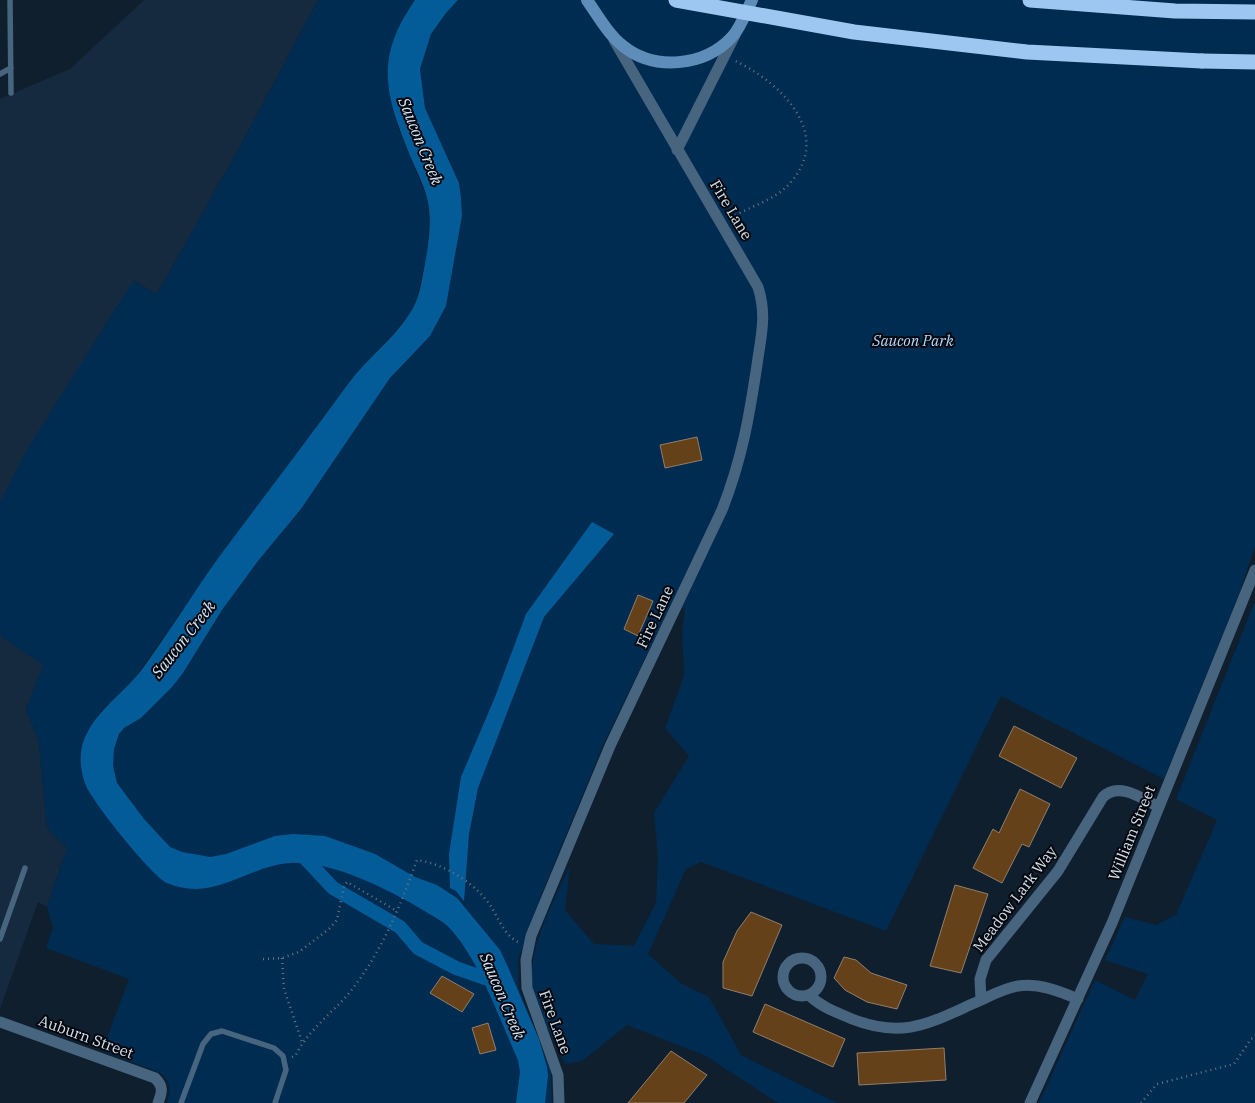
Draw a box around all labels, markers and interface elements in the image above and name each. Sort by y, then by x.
water label: Saucon Creek [394,93,448,188]
street label: Fire Lane [706,176,757,243]
park label: Saucon Park [871,331,954,350]
street label: Fire Lane [632,583,677,651]
water label: Saucon Creek [146,596,220,682]
street label: William Street [1104,782,1159,883]
street label: Meadow Lark Way [969,842,1061,955]
water label: Saucon Creek [475,949,530,1043]
street label: Fire Lane [535,987,576,1056]
street label: Auburn Street [36,1011,136,1062]

